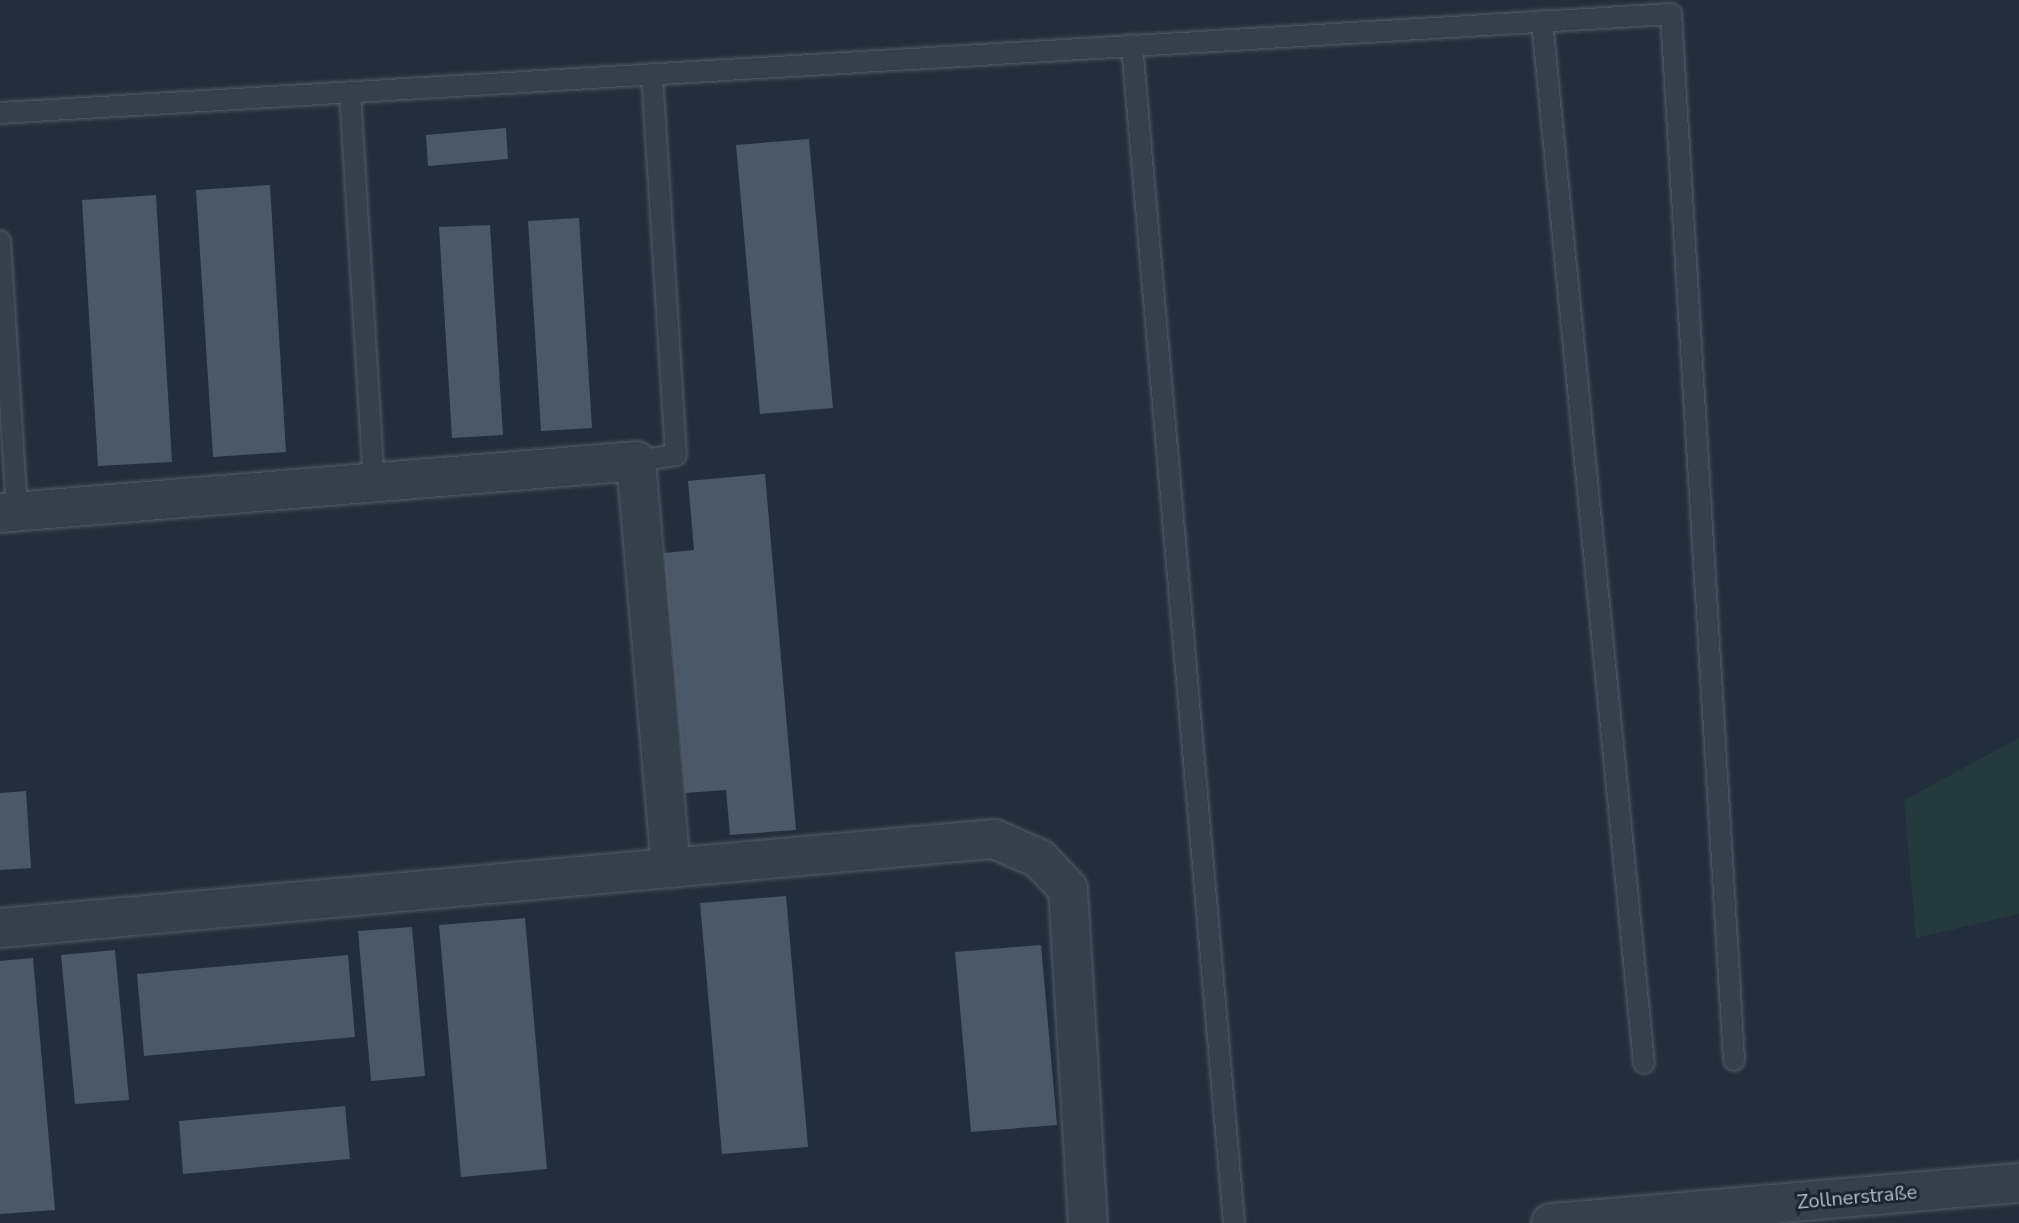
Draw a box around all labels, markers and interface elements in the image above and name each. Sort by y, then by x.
street label: Zollnerstraße [1796,1180,1918,1214]

